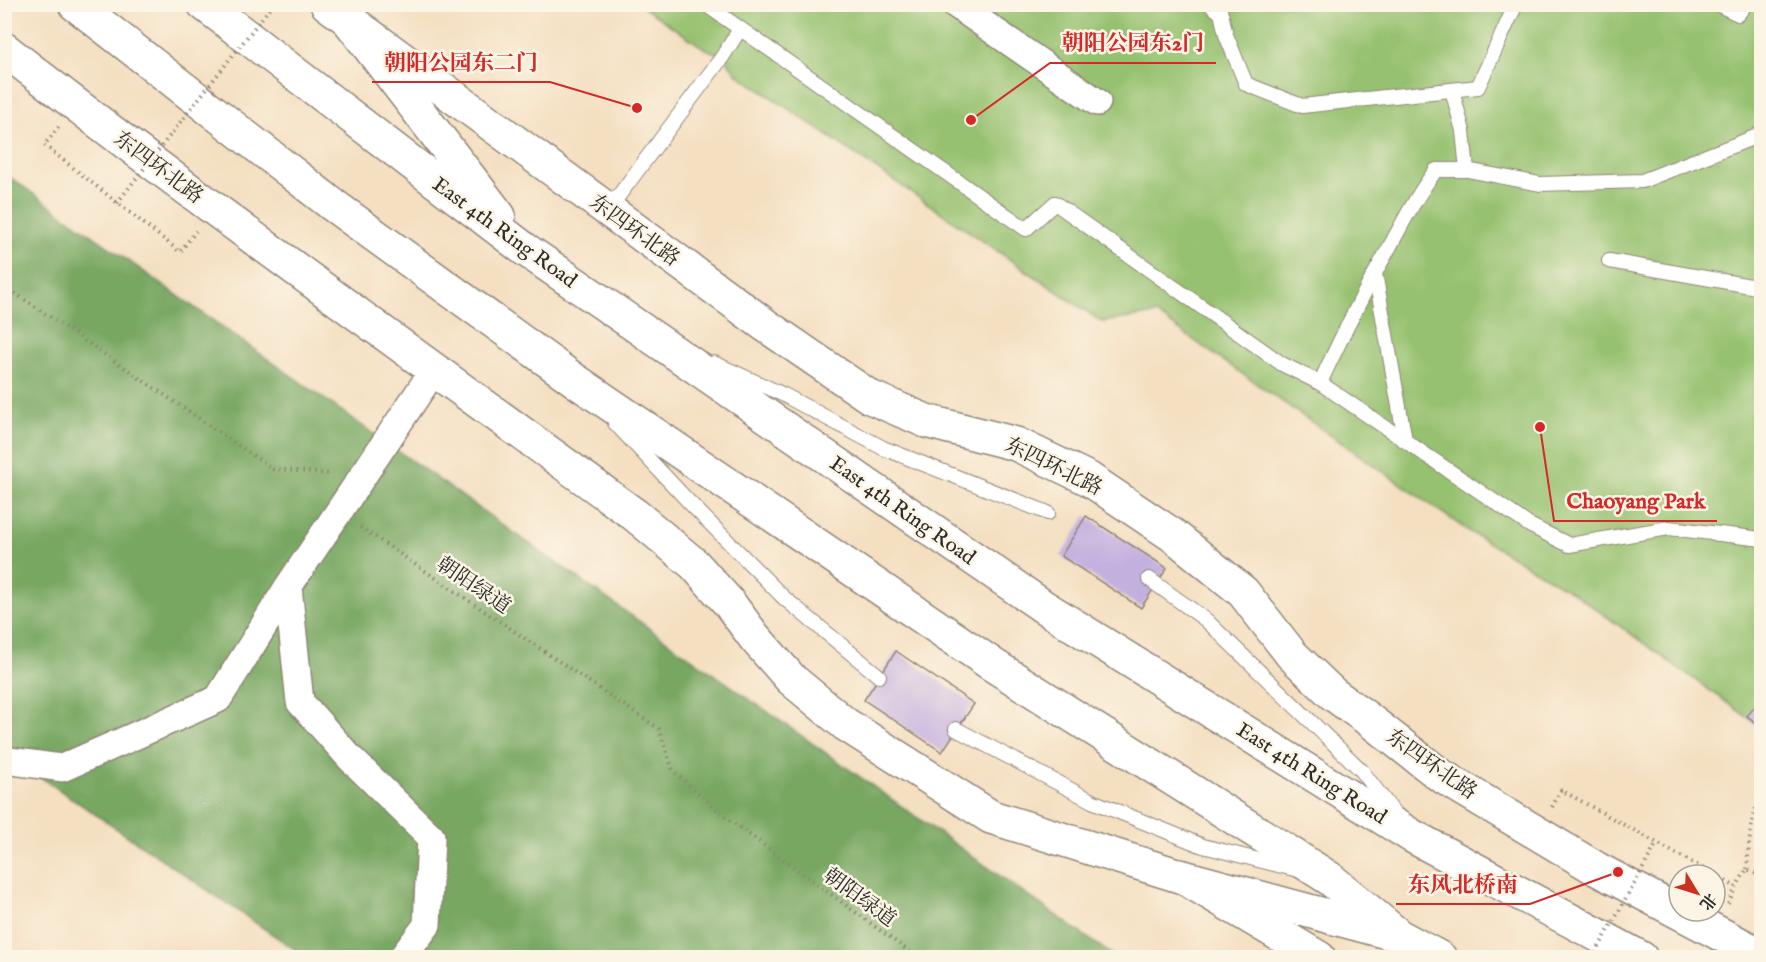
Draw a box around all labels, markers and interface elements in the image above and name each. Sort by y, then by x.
callout: 朝阳公园东2门 [1050,23,1216,63]
text: 朝阳公园东2门 [1062,30,1204,58]
callout: 朝阳公园东二门 [372,42,550,82]
text: 朝阳公园东二门 [384,50,538,78]
street label: 东四环北路 [108,126,208,211]
street label: East 4th Ring Road [427,172,582,295]
street label: 东四环北路 [584,189,685,273]
street label: 东四环北路 [1000,432,1106,502]
street label: East 4th Ring Road [824,451,981,572]
callout: Chaoyang Park [1554,481,1717,521]
text: Chaoyang Park [1566,488,1707,516]
street label: 朝阳绿道 [431,552,516,621]
street label: East 4th Ring Road [1231,717,1392,832]
street label: 东四环北路 [1380,724,1482,806]
street label: 朝阳绿道 [817,863,901,934]
north arrow [1667,863,1727,923]
callout: 东风北桥南 [1396,864,1530,904]
text: 东风北桥南 [1408,872,1518,900]
text: 北 [1694,889,1720,913]

